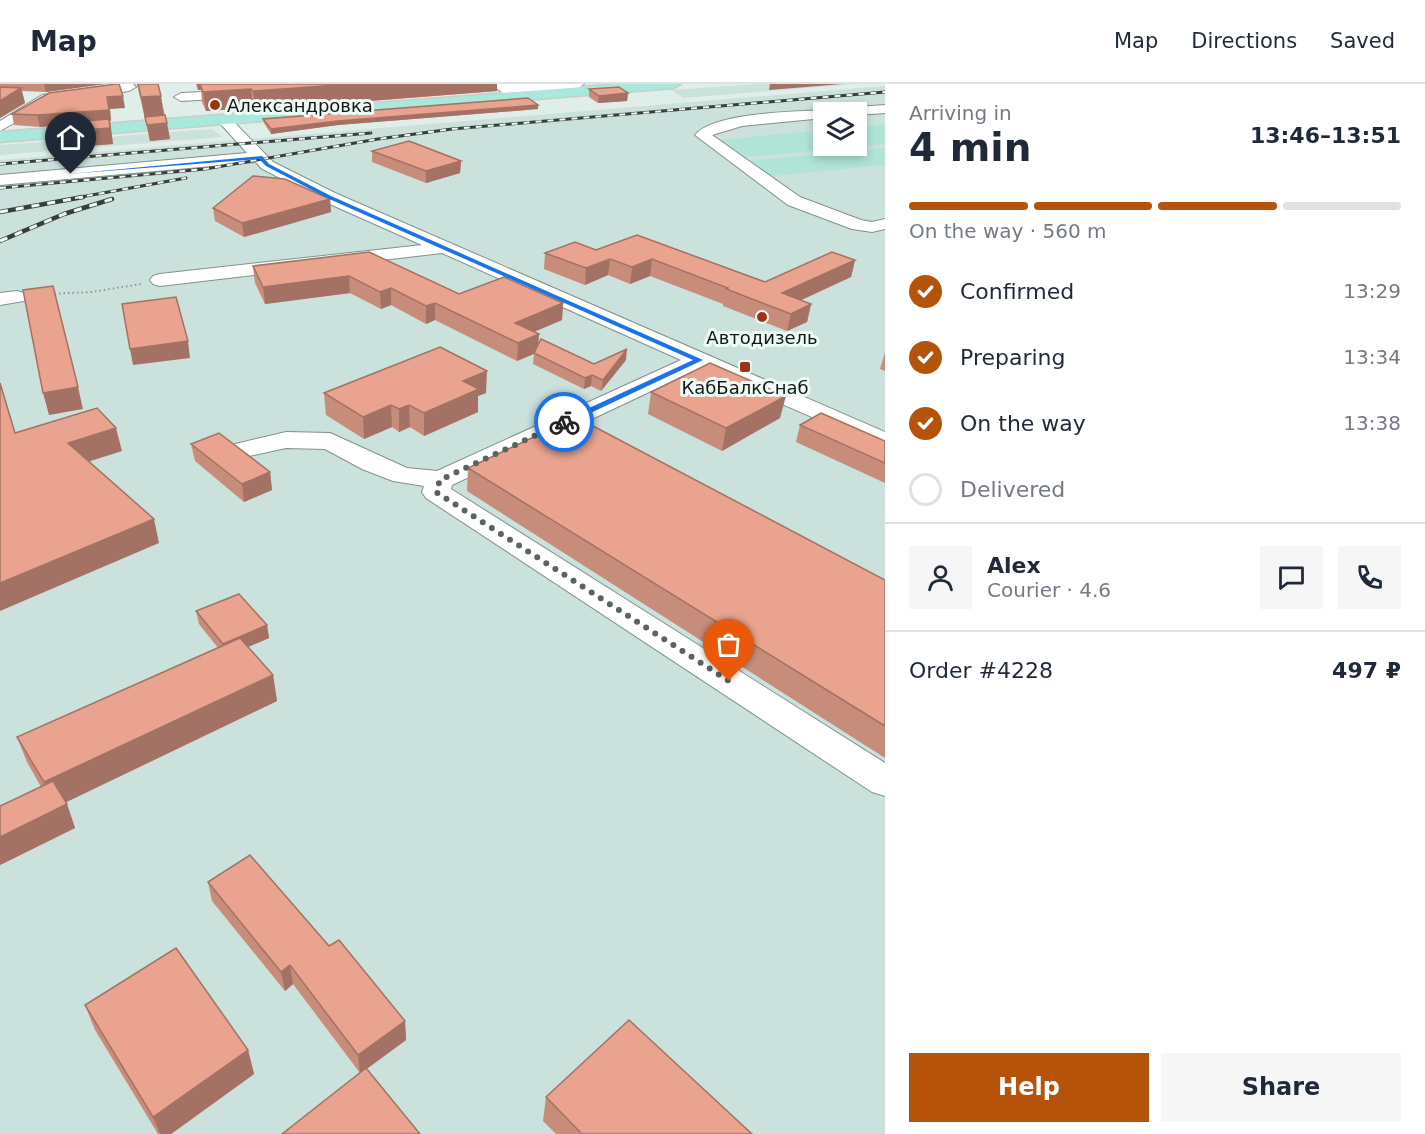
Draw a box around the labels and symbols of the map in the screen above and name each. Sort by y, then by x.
place label: Александровка [227,95,373,116]
marker: Александровка [208,98,222,112]
pin [45,112,96,174]
marker: Автодизель [755,310,769,324]
place label: Автодизель [706,327,818,348]
marker: КабБалкСнаб [738,360,752,374]
place label: КабБалкСнаб [681,377,809,398]
courier [534,392,594,452]
pin [703,619,754,681]

